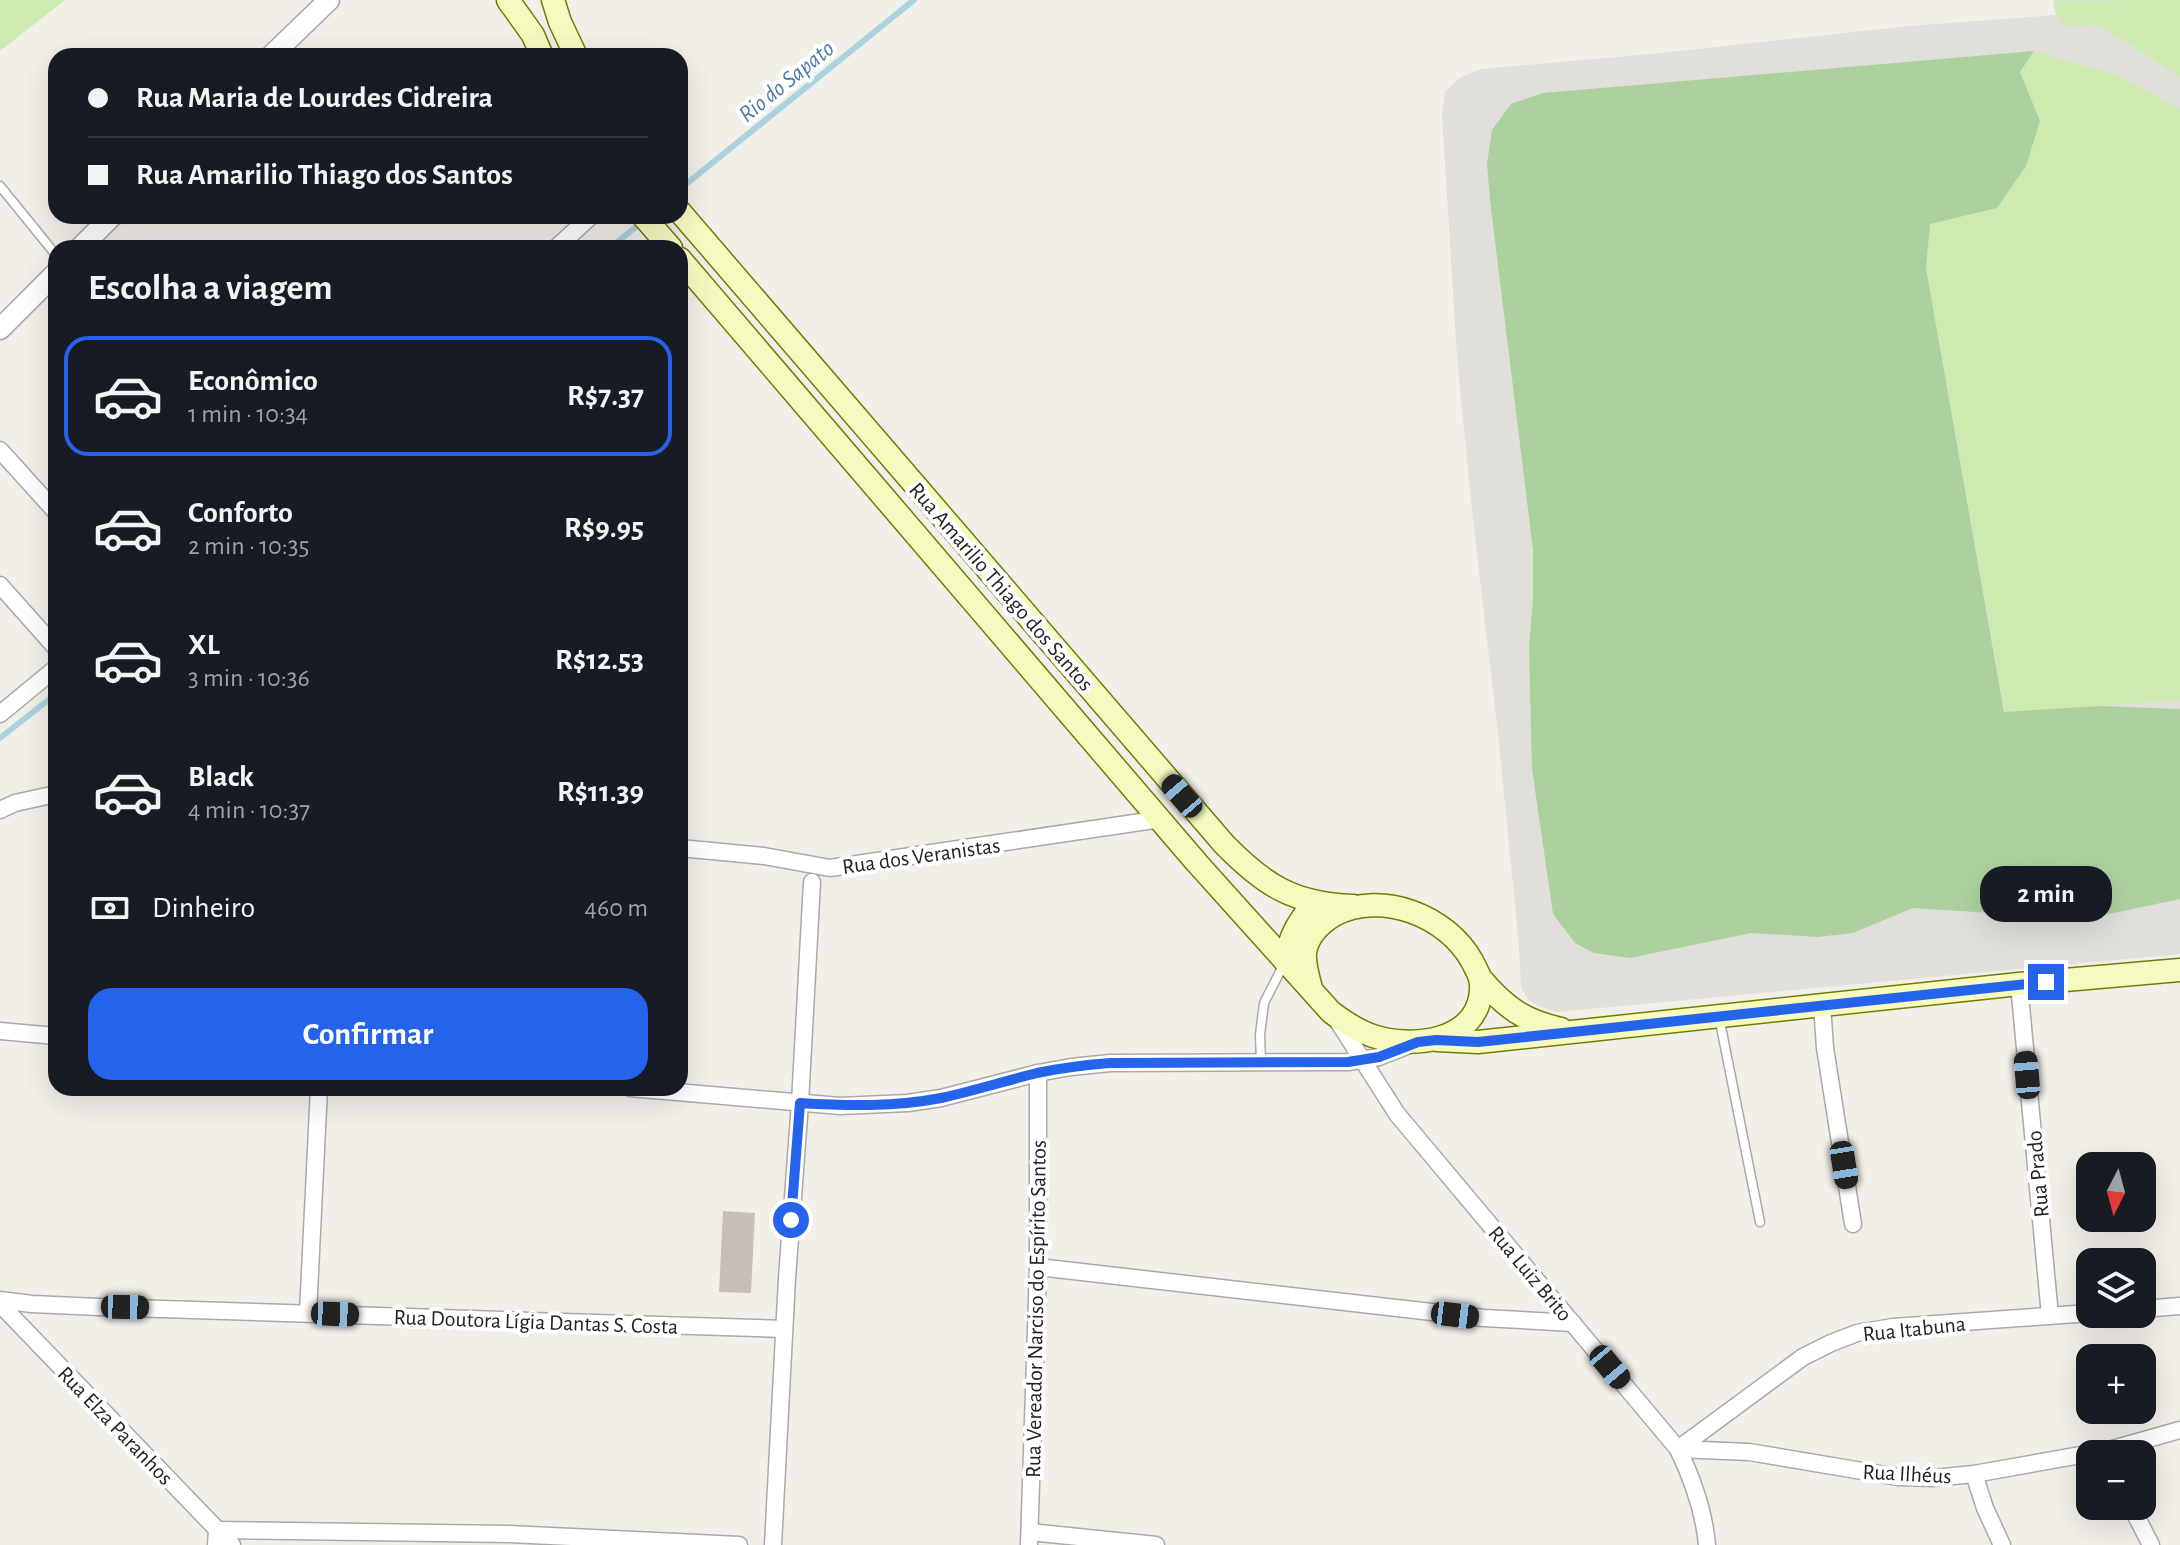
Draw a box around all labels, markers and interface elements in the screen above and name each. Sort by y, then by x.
water label: Rio do Sapato [735,36,839,127]
text: Rua Maria de Lourdes Cidreira [136,83,493,113]
text: Rua Amarilio Thiago dos Santos [136,160,513,190]
text: Escolha a viagem [88,270,333,306]
icon: car [92,360,164,432]
text: Econômico [188,366,318,396]
text: R$7.37 [567,381,644,411]
text: 1 min · 10:34 [188,401,308,427]
street label: Rua Amarilio Thiago dos Santos [905,478,1097,695]
icon: car [92,492,164,564]
text: Conforto [188,498,293,528]
text: R$9.95 [564,513,644,543]
text: 2 min · 10:35 [188,533,309,559]
icon: car [92,624,164,696]
text: XL [188,630,220,660]
text: R$12.53 [555,645,644,675]
text: 3 min · 10:36 [188,665,310,691]
icon: car [92,756,164,828]
text: Black [188,762,254,792]
car [1157,770,1207,822]
text: R$11.39 [557,777,644,807]
text: 4 min · 10:37 [188,797,310,823]
street label: Rua dos Veranistas [841,834,1002,878]
callout: 2 min [1980,866,2112,922]
text: 2 min [2017,881,2075,907]
icon: cash [88,886,132,930]
text: Dinheiro [152,893,255,923]
text: 460 m [584,895,648,921]
route end [2028,964,2064,1000]
button: Confirmar [88,988,648,1080]
car [2013,1050,2041,1100]
street label: Rua Prado [2023,1130,2053,1218]
car [1828,1139,1860,1191]
street label: Rua Vereador Narciso do Espírito Santos [1022,1140,1050,1478]
north arrow [2076,1152,2156,1232]
map controls [2076,1152,2156,1520]
route start [773,1202,809,1238]
street label: Rua Luiz Brito [1484,1222,1576,1325]
button: layers [2076,1248,2156,1328]
car [101,1295,149,1319]
car [1430,1300,1480,1330]
car [311,1301,359,1327]
street label: Rua Doutora Lígia Dantas S. Costa [393,1306,679,1338]
street label: Rua Itabuna [1862,1313,1967,1345]
car [1585,1341,1635,1393]
button: + [2076,1344,2156,1424]
street label: Rua Elza Paranhos [54,1362,177,1489]
button: − [2076,1440,2156,1520]
street label: Rua Ilhéus [1862,1461,1952,1487]

